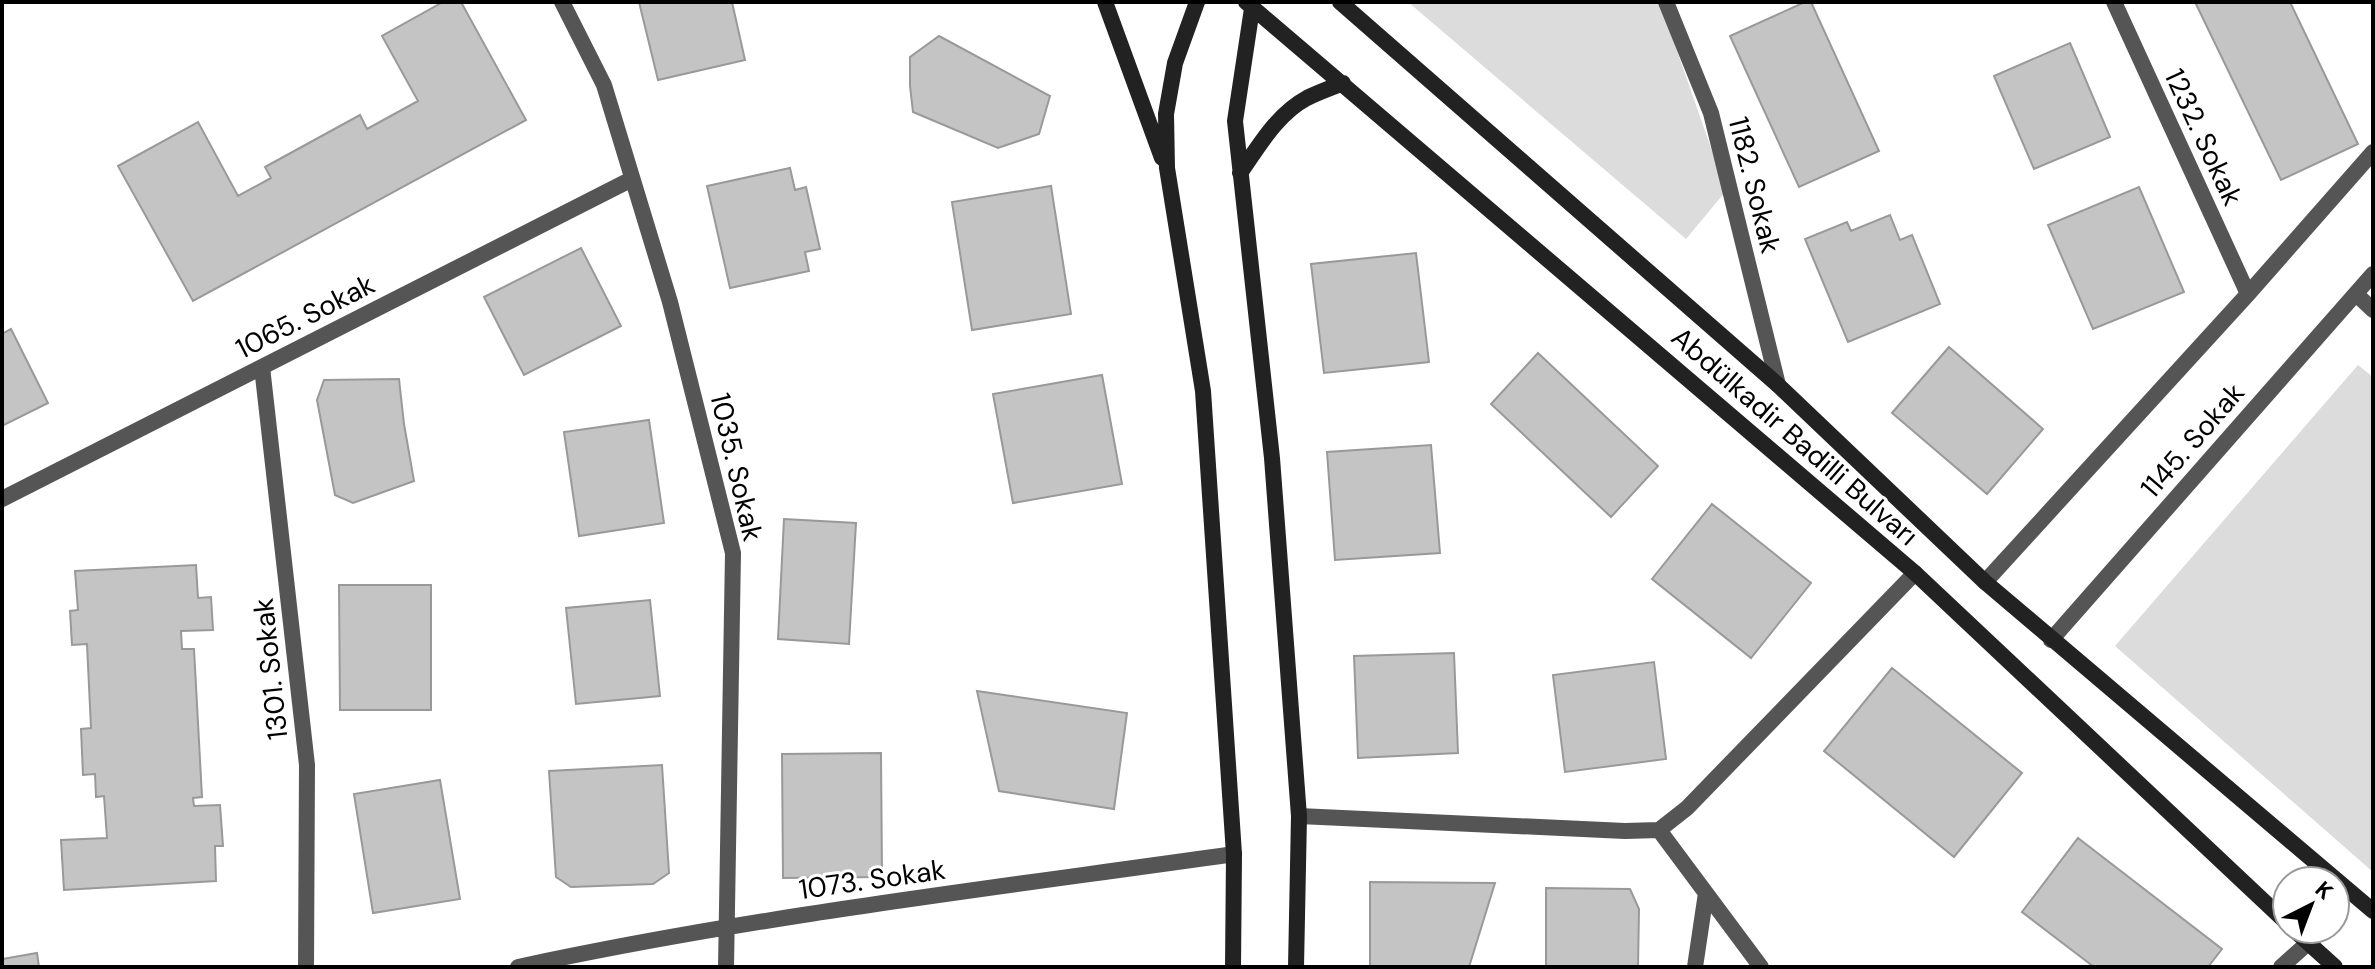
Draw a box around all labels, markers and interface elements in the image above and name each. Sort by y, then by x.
street label: 1232. Sokak [2156,63,2251,212]
street label: 1182. Sokak [1720,113,1789,257]
street label: 1065. Sokak [229,266,381,367]
street label: Abdülkadir Badilli Bulvarı [1664,319,1926,554]
street label: 1145. Sokak [2132,375,2253,506]
street label: 1035. Sokak [702,390,771,545]
street label: 1301. Sokak [245,596,296,742]
street label: 1073. Sokak [796,851,948,908]
north arrow [2271,865,2351,945]
text: K [2309,875,2339,906]

